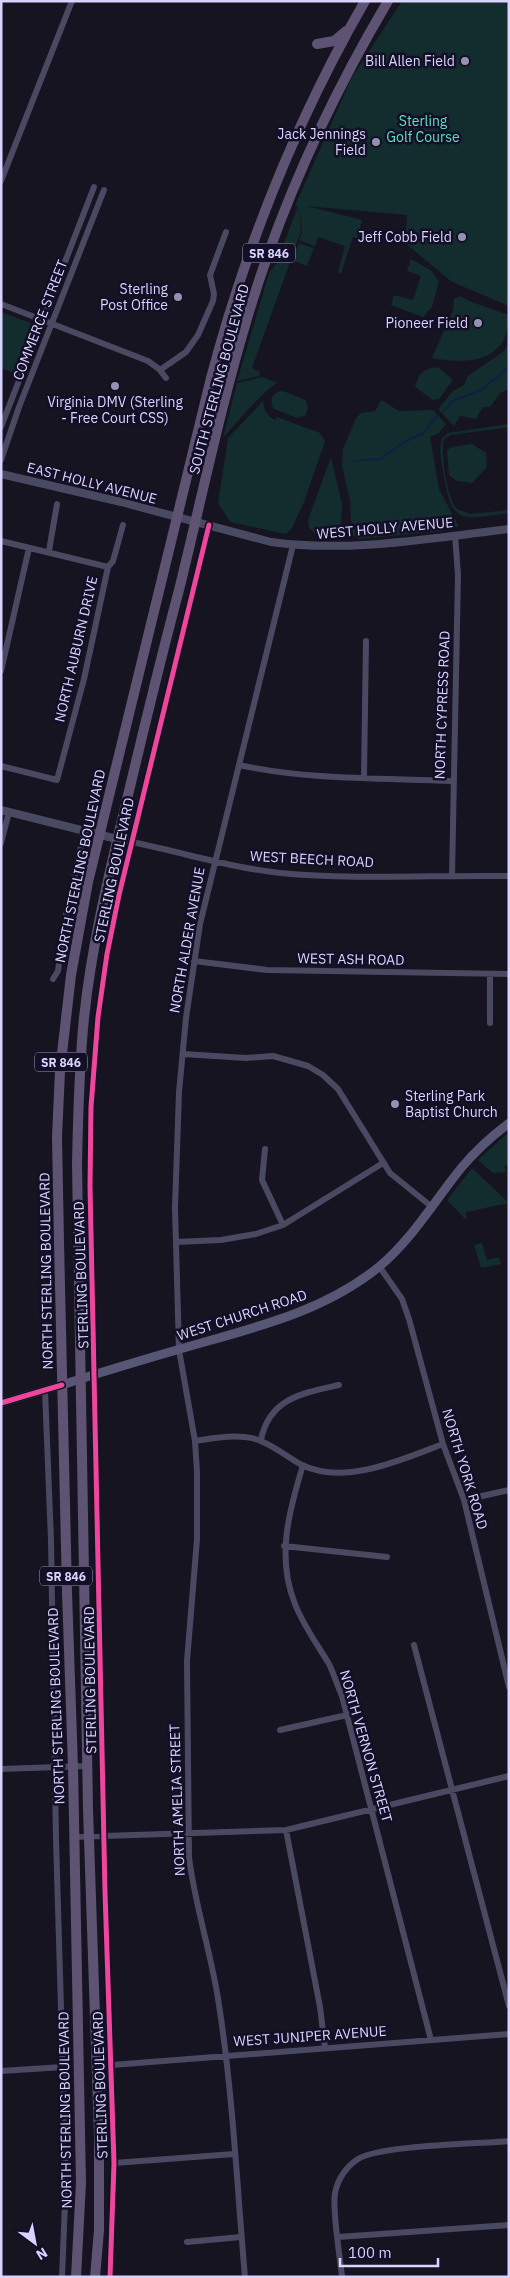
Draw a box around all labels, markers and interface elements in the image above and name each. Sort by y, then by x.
place label: Bill Allen Field [365,52,455,70]
marker: Bill Allen Field [459,55,471,67]
park label: Sterling Golf Course [386,112,460,146]
place label: Jack Jennings Field [277,125,366,159]
marker: Jack Jennings Field [370,136,382,148]
place label: Jeff Cobb Field [358,228,452,246]
marker: Jeff Cobb Field [456,231,468,243]
road number: SR 846 [243,244,295,262]
street label: COMMERCE STREET [9,257,71,383]
place label: Sterling Post Office [100,280,169,314]
street label: SOUTH STERLING BOULEVARD [185,282,253,476]
marker: Sterling Post Office [172,291,184,303]
place label: Pioneer Field [385,314,468,332]
marker: Pioneer Field [472,317,484,329]
marker: Virginia DMV (Sterling - Free Court CSS) [109,380,121,392]
place label: Virginia DMV (Sterling - Free Court CSS) [47,393,183,427]
street label: EAST HOLLY AVENUE [25,458,159,508]
street label: WEST HOLLY AVENUE [316,513,454,543]
street label: NORTH AUBURN DRIVE [50,574,102,724]
street label: NORTH CYPRESS ROAD [430,630,454,780]
street label: NORTH STERLING BOULEVARD [51,768,109,964]
street label: STERLING BOULEVARD [90,796,138,944]
street label: WEST BEECH ROAD [250,847,374,871]
street label: NORTH ALDER AVENUE [165,866,209,1014]
street label: WEST ASH ROAD [297,949,405,969]
road number: SR 846 [35,1052,87,1072]
place label: Sterling Park Baptist Church [405,1087,498,1121]
marker: Sterling Park Baptist Church [389,1098,401,1110]
street label: NORTH STERLING BOULEVARD [35,1172,57,1370]
street label: STERLING BOULEVARD [69,1201,93,1349]
street label: WEST CHURCH ROAD [175,1285,309,1345]
street label: NORTH YORK ROAD [438,1406,492,1532]
road number: SR 846 [40,1566,92,1585]
street label: STERLING BOULEVARD [80,1606,100,1754]
street label: NORTH STERLING BOULEVARD [44,1607,68,1805]
street label: NORTH VERNON STREET [336,1668,396,1824]
street label: NORTH AMELIA STREET [165,1724,189,1876]
street label: NORTH STERLING BOULEVARD [54,2011,76,2209]
street label: STERLING BOULEVARD [88,2011,112,2159]
street label: WEST JUNIPER AVENUE [233,2022,387,2050]
north arrow [10,2218,60,2268]
scale bar [340,2236,438,2268]
text: 100 m [348,2243,392,2262]
text: N [33,2244,51,2264]

